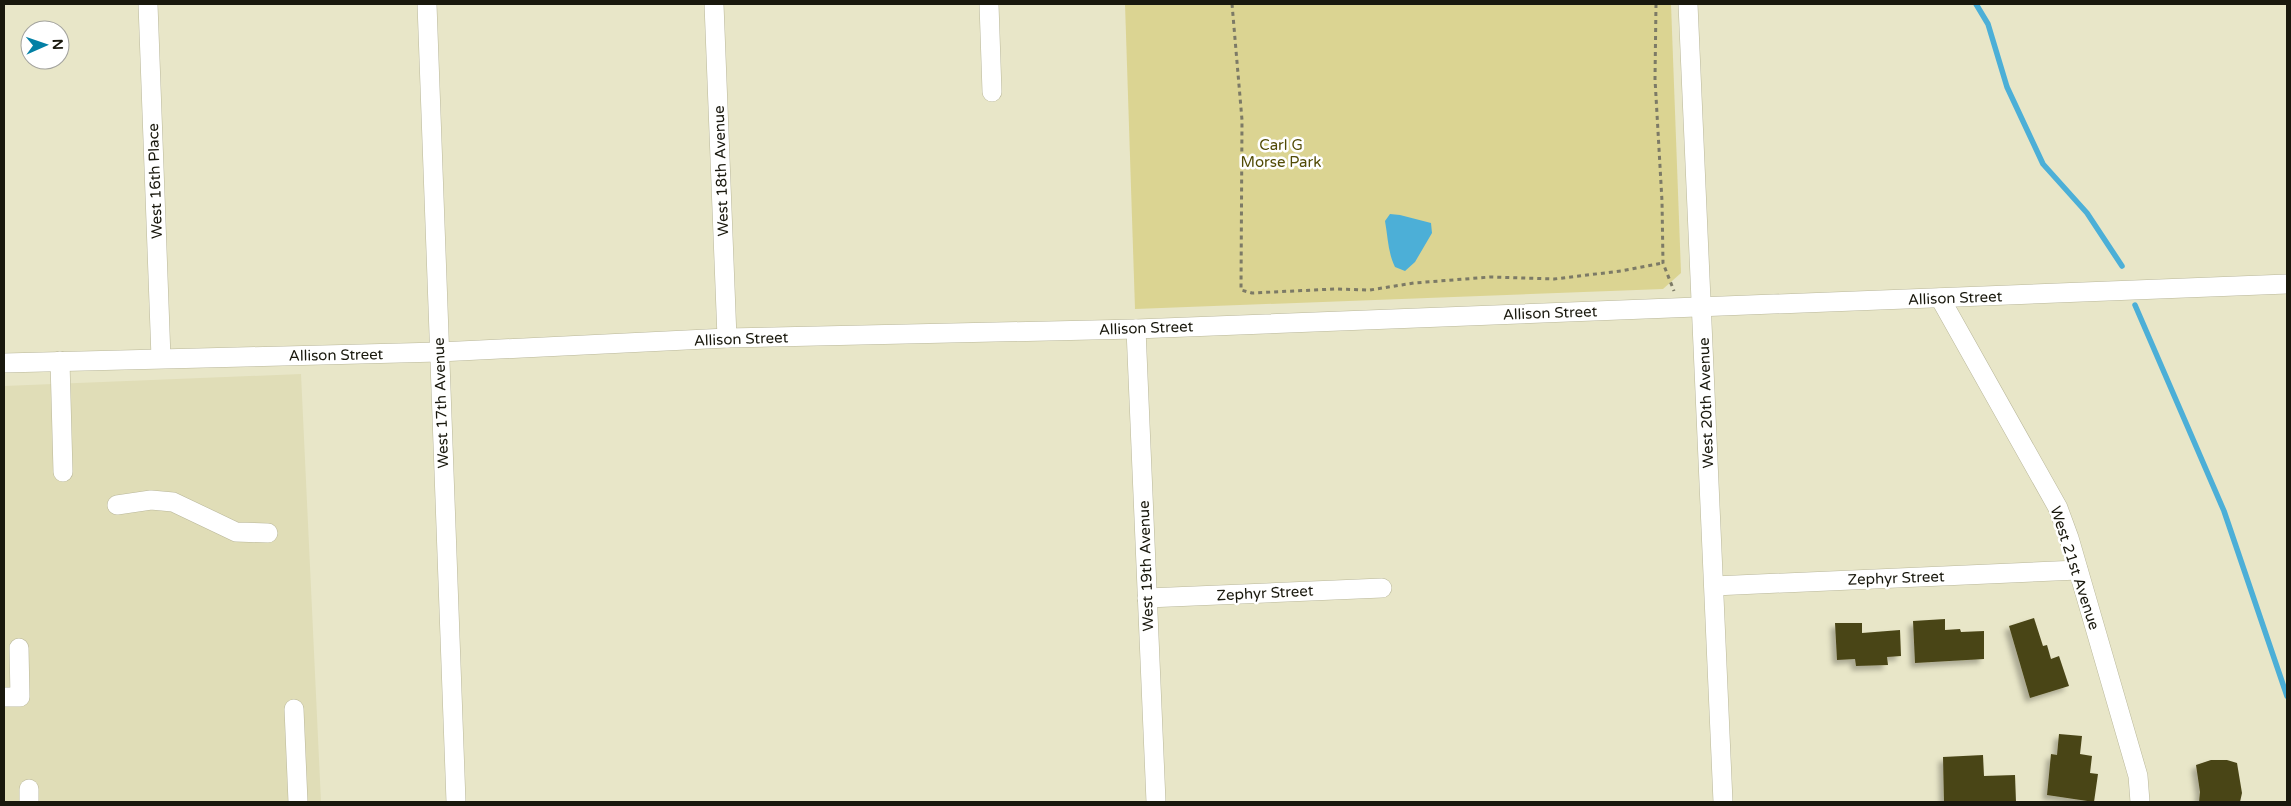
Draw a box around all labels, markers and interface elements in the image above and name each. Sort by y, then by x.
north arrow [20,20,70,70]
text: N [49,39,66,50]
street label: West 18th Avenue [710,105,732,237]
street label: West 16th Place [144,123,166,239]
park label: Carl G Morse Park [1241,136,1321,171]
street label: Allison Street [1907,287,2003,309]
street label: Allison Street [1502,302,1598,324]
street label: Allison Street [1098,317,1194,339]
street label: Allison Street [693,328,789,350]
street label: West 17th Avenue [430,337,452,469]
street label: West 20th Avenue [1695,337,1717,469]
street label: Allison Street [289,345,384,365]
street label: West 19th Avenue [1135,500,1157,632]
street label: West 21st Avenue [2047,504,2103,632]
street label: Zephyr Street [1847,567,1945,589]
street label: Zephyr Street [1216,581,1314,605]

